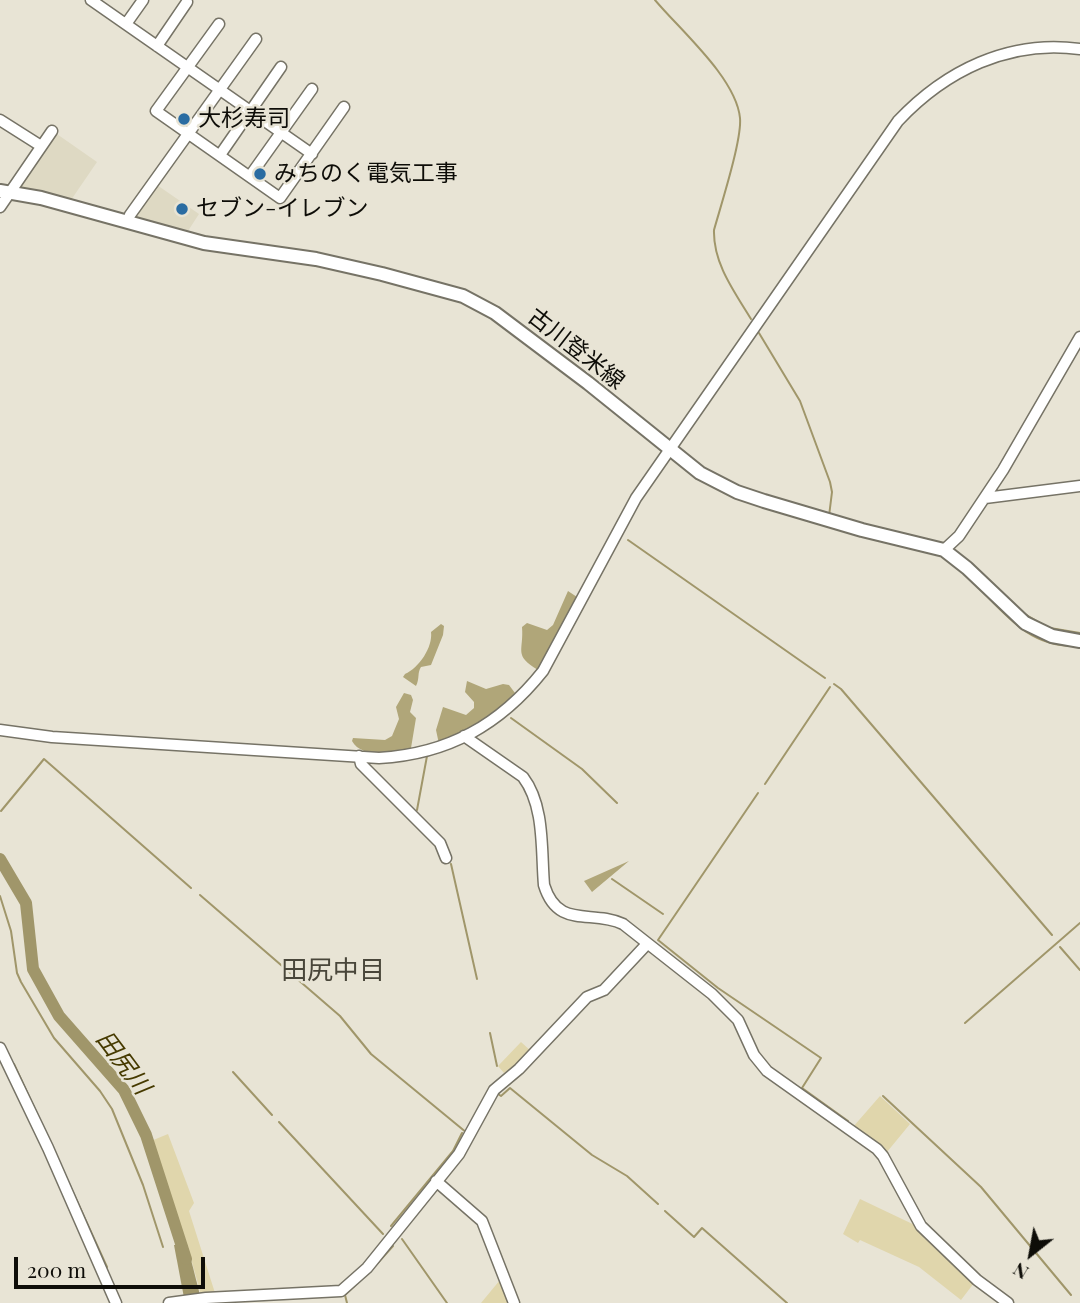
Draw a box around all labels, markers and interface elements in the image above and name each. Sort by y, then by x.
place label: 大杉寿司 [198,105,290,133]
marker: 大杉寿司 [176,111,192,127]
place label: みちのく電気工事 [274,160,458,188]
marker: みちのく電気工事 [252,166,268,182]
place label: セブン-イレブン [196,195,368,223]
marker: セブン-イレブン [174,201,190,217]
street label: 古川登米線 [522,303,630,395]
district label: 田尻中目 [281,955,385,987]
water label: 田尻川 [90,1026,156,1100]
north arrow [996,1219,1066,1289]
scale bar [18,1244,208,1288]
text: 200 m [27,1255,86,1283]
text: N [1008,1257,1033,1287]

